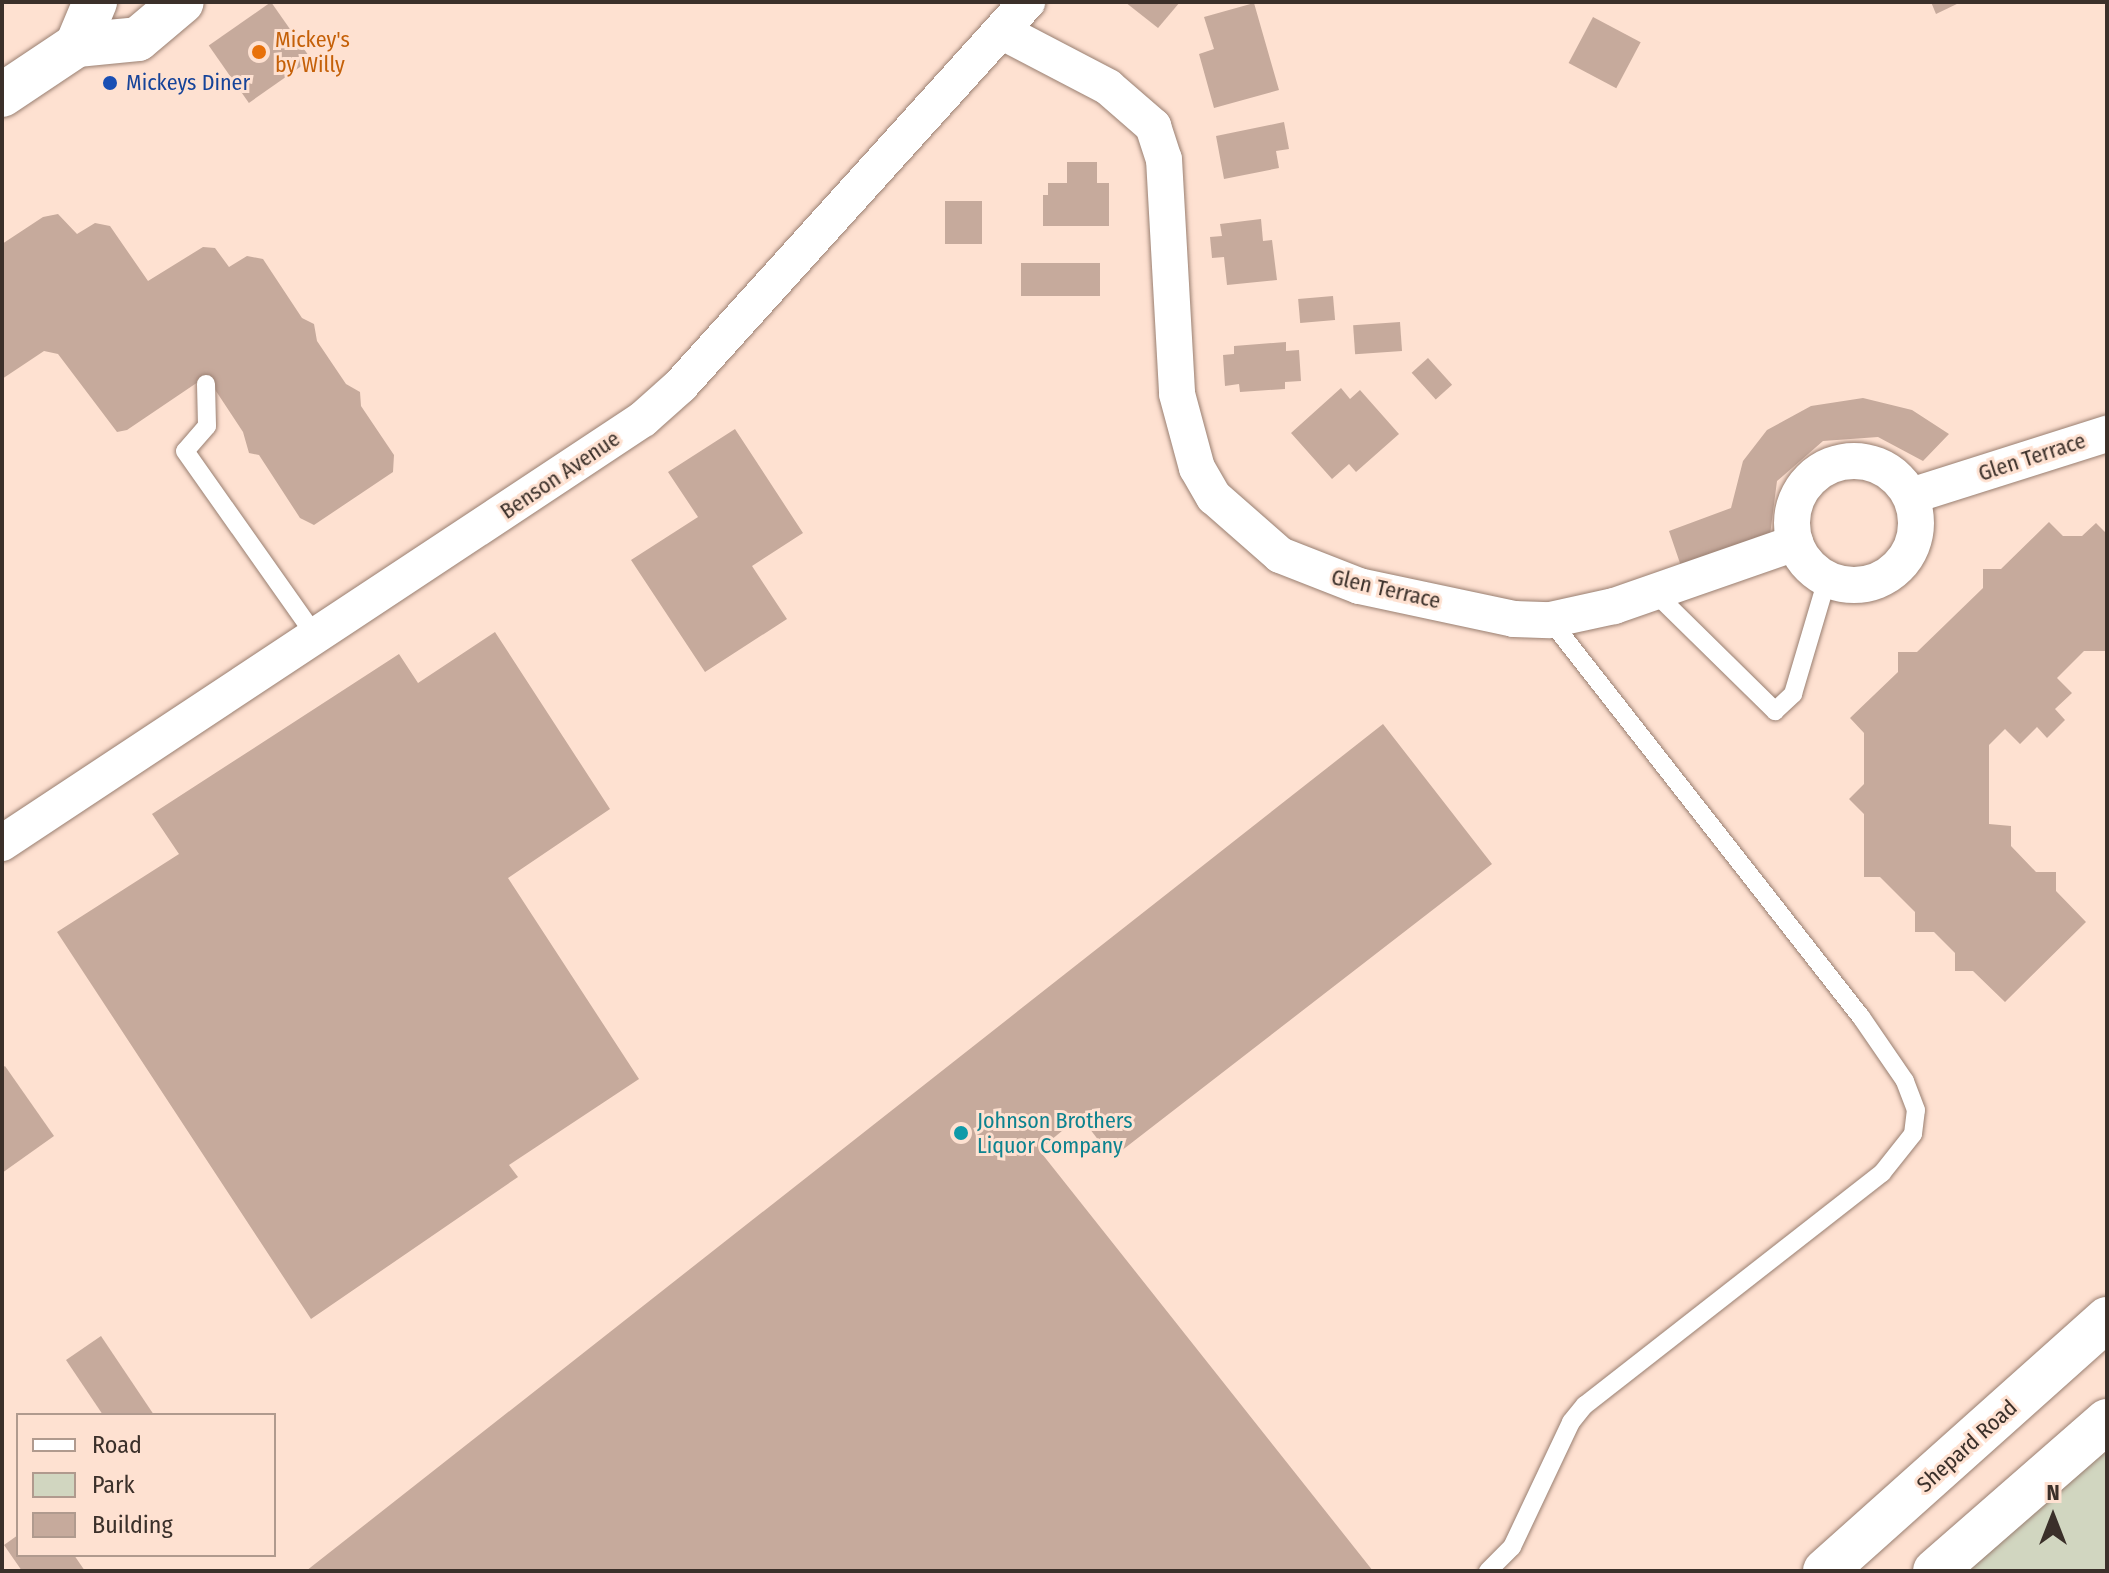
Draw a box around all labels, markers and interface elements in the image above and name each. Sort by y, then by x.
place label: Mickey's by Willy [275,26,350,78]
marker: Mickey's by Willy [250,43,268,61]
place label: Mickeys Diner [126,70,250,96]
marker: Mickeys Diner [101,74,119,92]
street label: Benson Avenue [495,425,625,525]
street label: Glen Terrace [1975,427,2089,487]
street label: Glen Terrace [1329,564,1443,614]
place label: Johnson Brothers Liquor Company [977,1107,1133,1158]
marker: Johnson Brothers Liquor Company [952,1124,970,1142]
street label: Shepard Road [1912,1394,2022,1498]
legend [16,1413,276,1557]
text: Road [92,1431,142,1459]
text: Park [92,1471,135,1499]
north arrow [2013,1477,2093,1557]
text: N [2046,1479,2060,1506]
text: Building [92,1511,173,1539]

